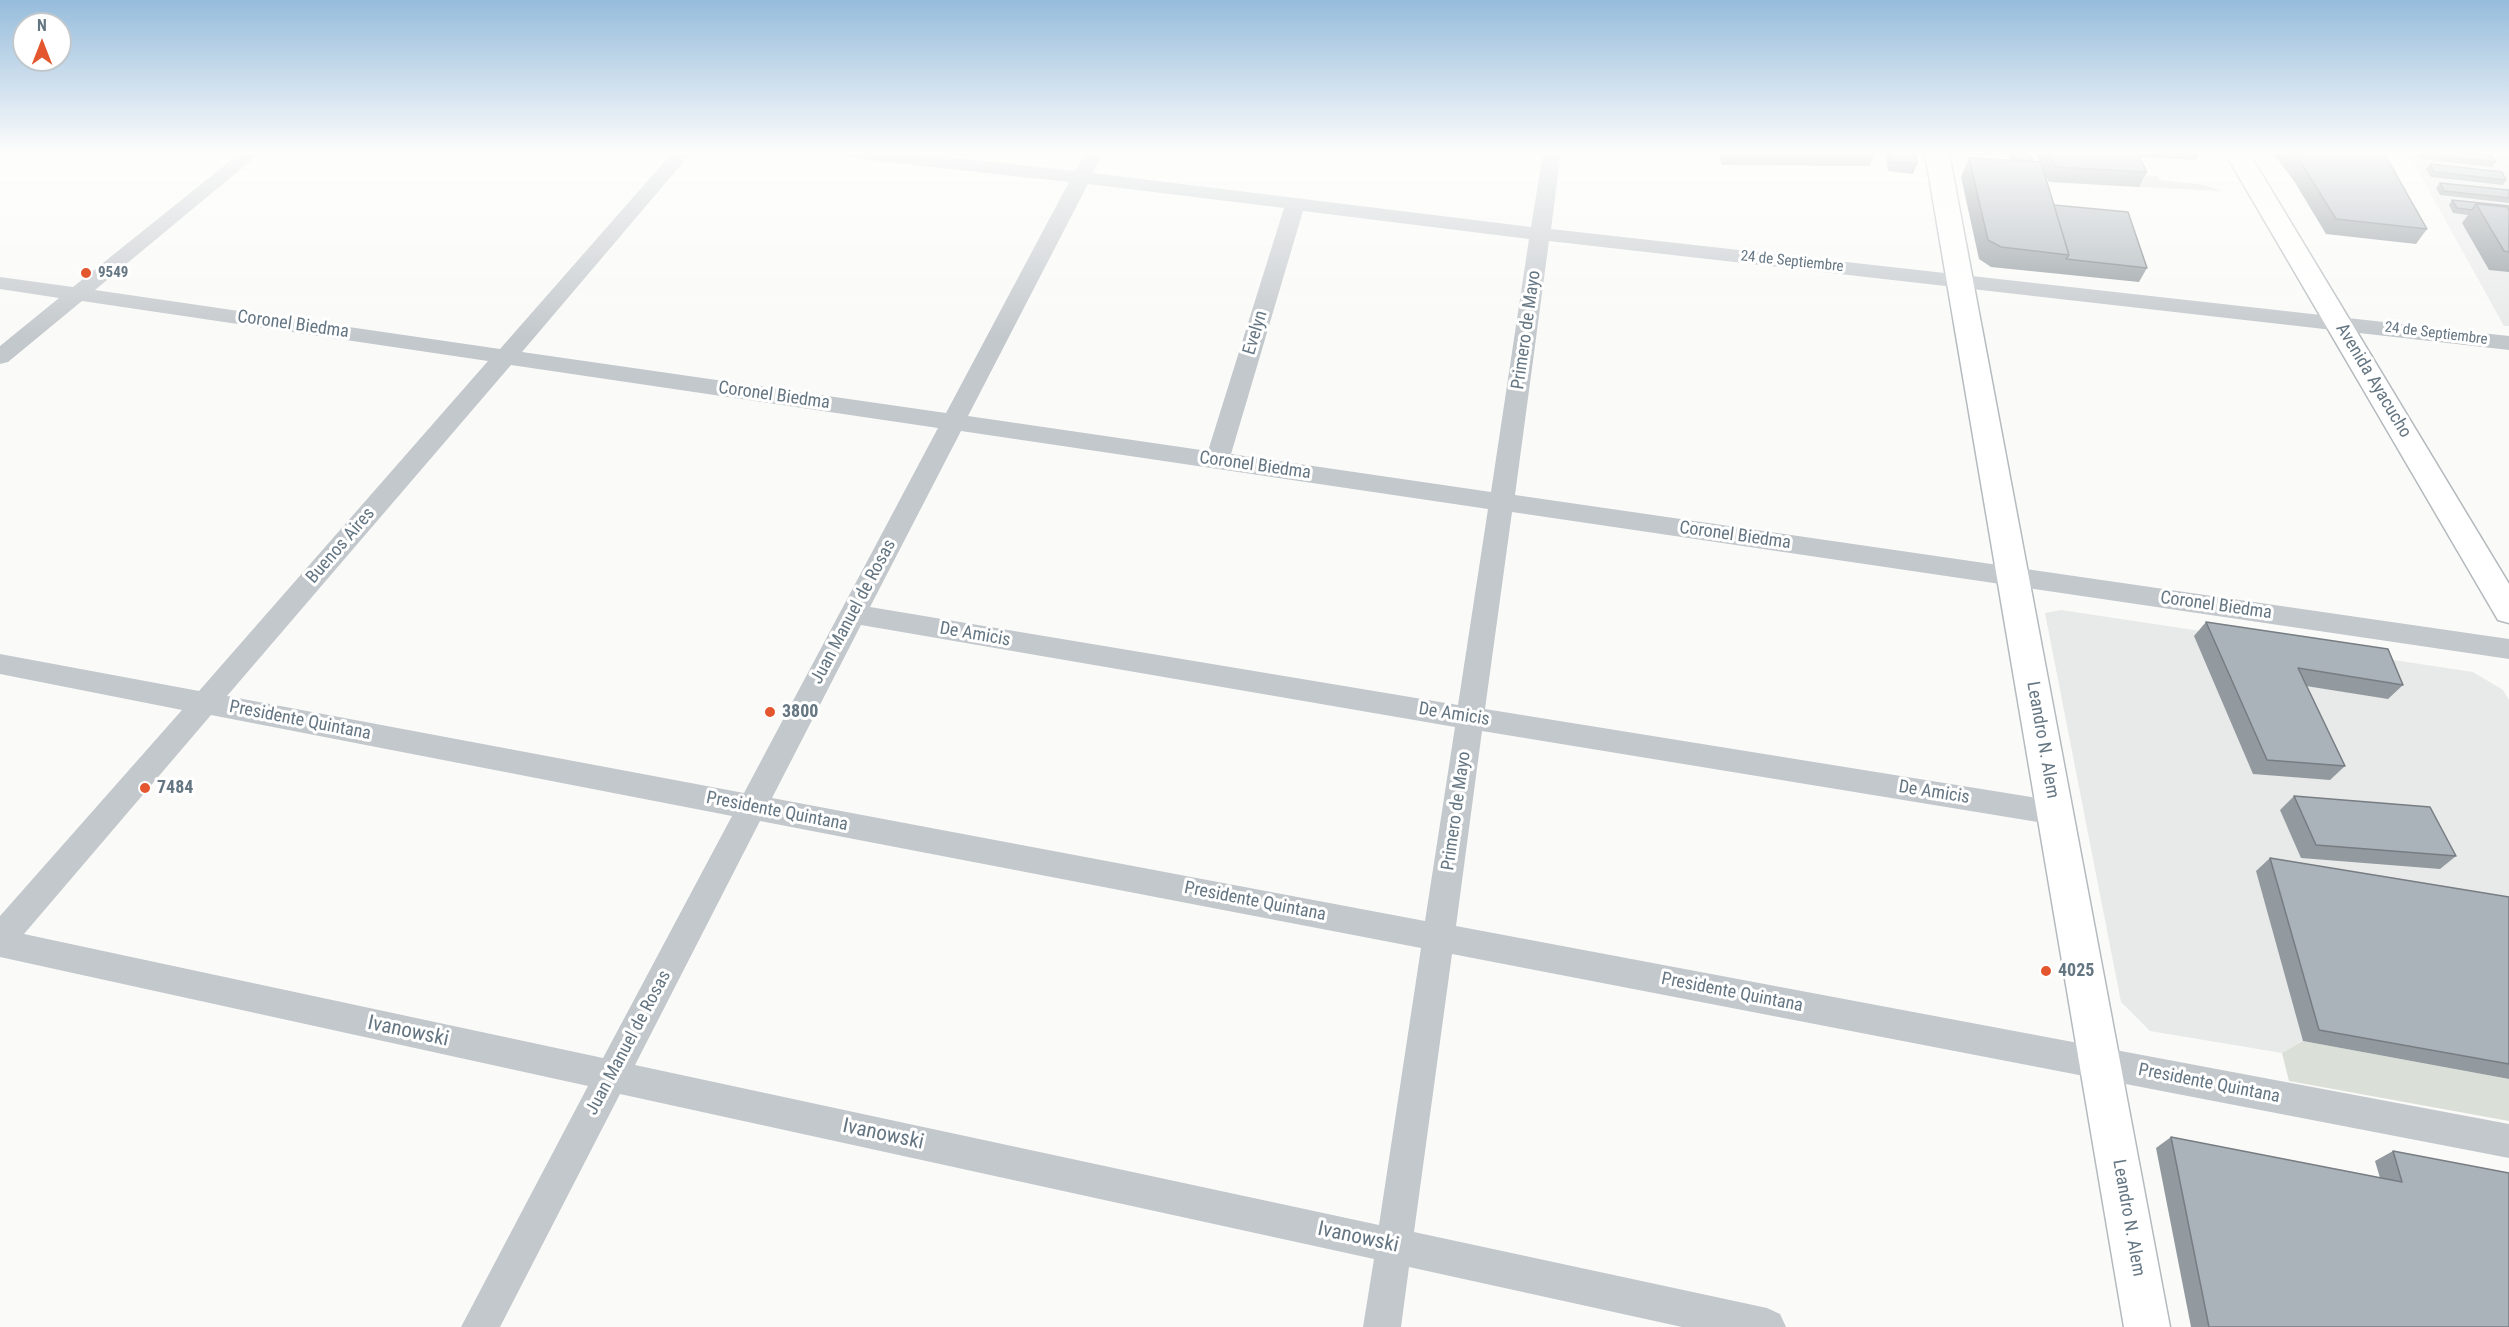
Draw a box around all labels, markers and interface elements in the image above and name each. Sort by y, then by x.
north arrow [12,12,72,72]
text: N [37,16,47,35]
street label: 24 de Septiembre [1740,248,1844,276]
place label: 9549 [98,264,128,282]
marker: 9549 [79,266,93,280]
street label: Primero de Mayo [1508,269,1546,391]
street label: Coronel Biedma [236,306,350,344]
street label: Evelyn [1239,308,1273,358]
street label: 24 de Septiembre [2384,319,2488,349]
street label: Avenida Ayacucho [2330,320,2416,442]
street label: Coronel Biedma [717,377,831,415]
street label: Coronel Biedma [1198,447,1312,485]
street label: Buenos Aires [302,504,380,588]
street label: Coronel Biedma [1678,517,1792,555]
street label: Juan Manuel de Rosas [807,536,901,688]
street label: Coronel Biedma [2159,587,2273,625]
street label: De Amicis [938,618,1012,652]
street label: Leandro N. Alem [2021,680,2063,800]
street label: Presidente Quintana [227,697,373,745]
street label: De Amicis [1417,699,1491,731]
place label: 3800 [782,701,818,723]
marker: 3800 [763,705,777,719]
street label: Primero de Mayo [1438,750,1476,872]
place label: 7484 [157,777,193,799]
street label: De Amicis [1897,777,1971,809]
marker: 7484 [138,781,152,795]
street label: Presidente Quintana [704,788,850,836]
street label: Presidente Quintana [1182,878,1328,926]
place label: 4025 [2058,960,2094,982]
marker: 4025 [2039,964,2053,978]
street label: Juan Manuel de Rosas [582,967,676,1119]
street label: Presidente Quintana [1659,969,1805,1017]
street label: Ivanowski [365,1011,451,1053]
street label: Presidente Quintana [2136,1060,2282,1108]
street label: Ivanowski [840,1114,926,1156]
street label: Leandro N. Alem [2107,1158,2149,1278]
street label: Ivanowski [1315,1217,1401,1259]

